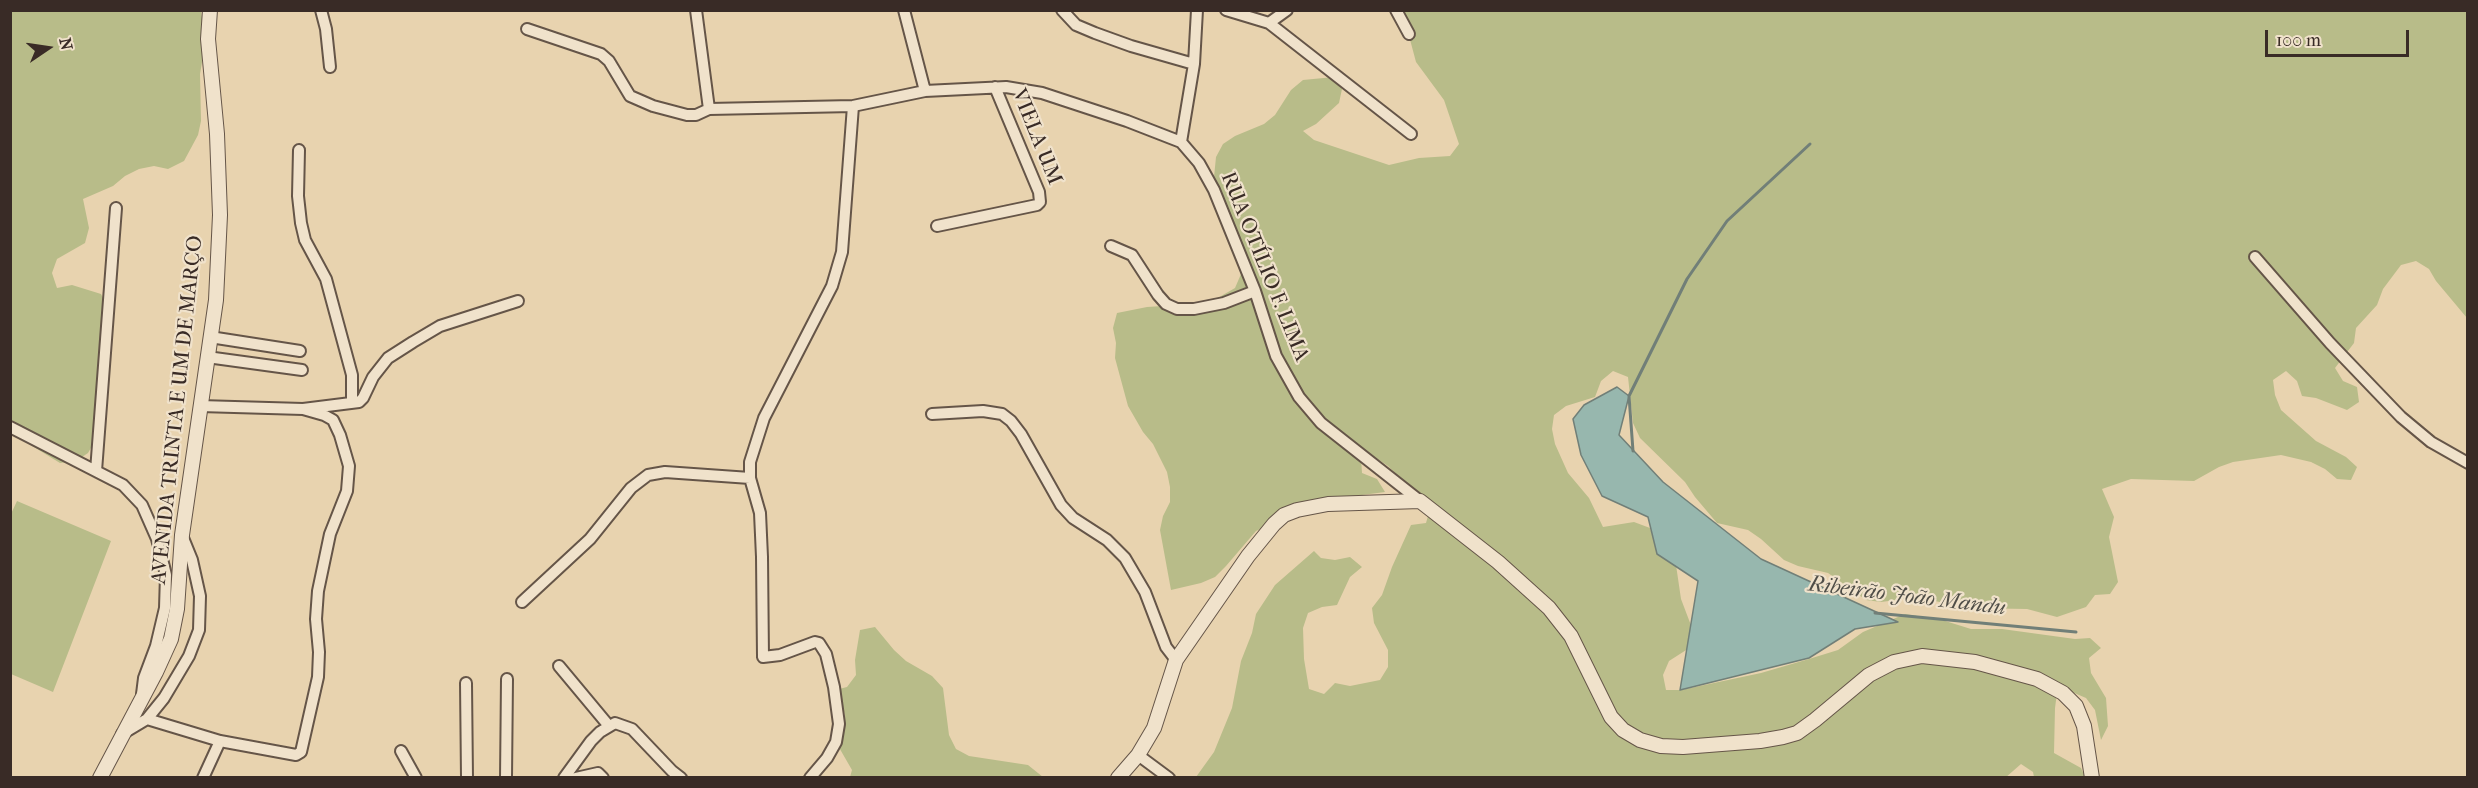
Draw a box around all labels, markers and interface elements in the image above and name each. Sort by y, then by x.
north arrow [18,18,78,78]
scale bar [2268,18,2412,56]
text: 100 m [2276,30,2321,51]
text: N [55,36,77,52]
street label: VIELA UM [1005,85,1067,189]
street label: RUA OTÍLIO F. LIMA [1214,169,1314,365]
street label: AVENIDA TRINTA E UM DE MARÇO [147,234,209,586]
water label: Ribeirão João Mandu [1807,572,2007,622]

